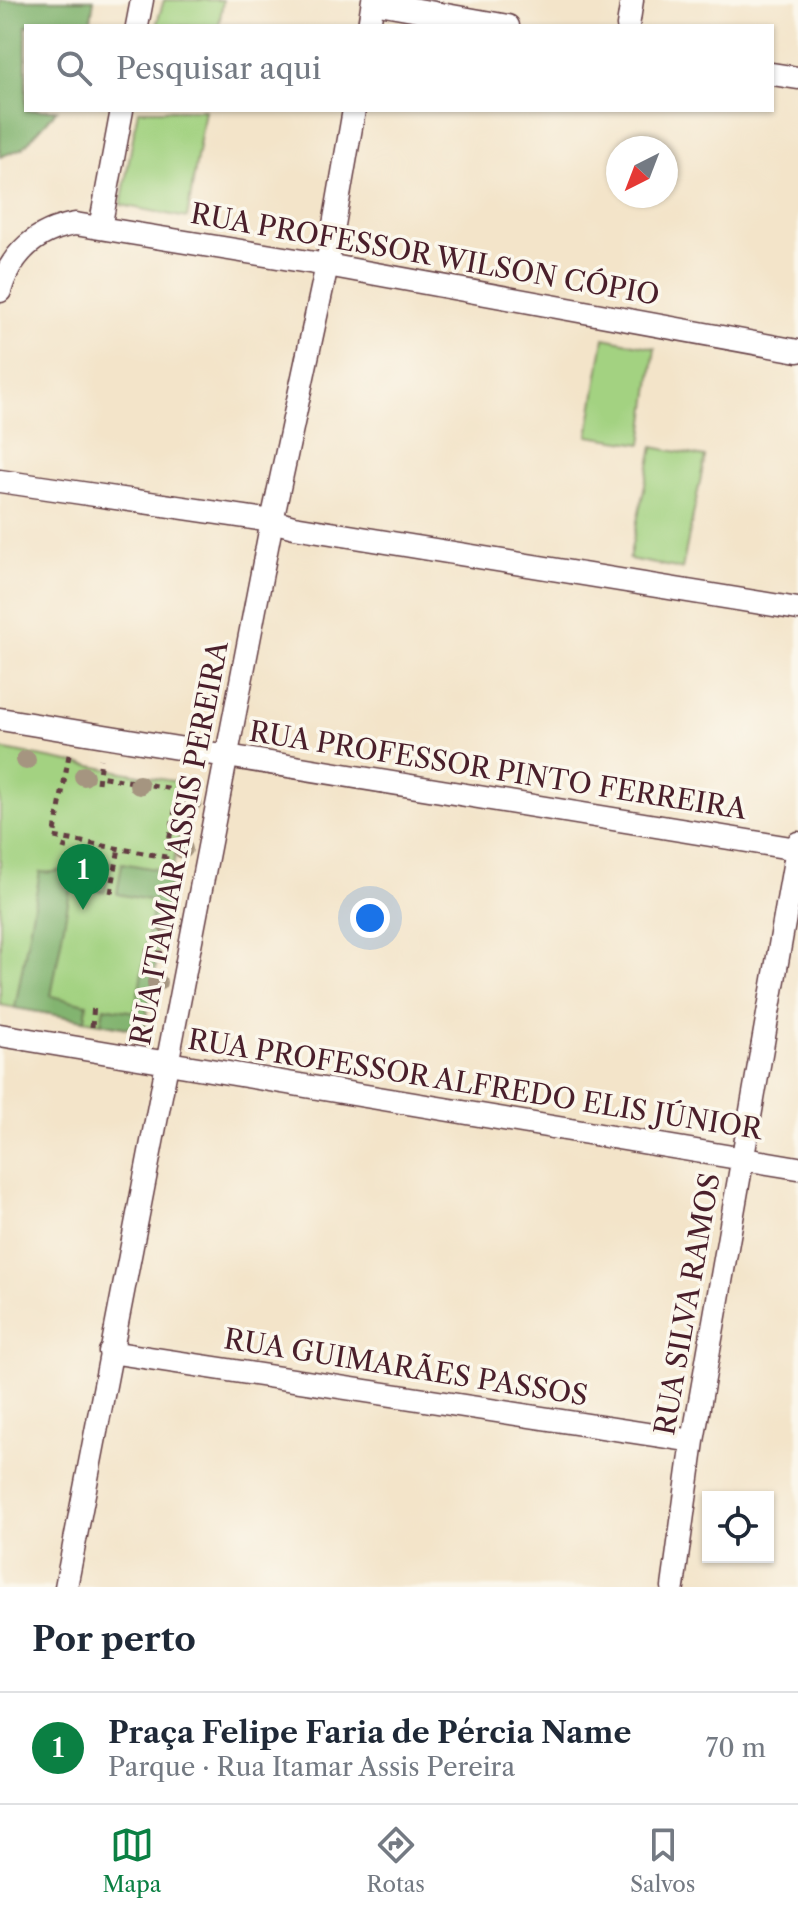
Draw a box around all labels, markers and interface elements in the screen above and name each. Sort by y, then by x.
search box [24,24,774,112]
icon: search [52,46,96,90]
text: Pesquisar aqui [116,50,321,87]
north arrow [606,136,678,208]
street label: RUA PROFESSOR WILSON CÓPIO [188,196,662,312]
street label: RUA ITAMAR ASSIS PEREIRA [123,637,235,1048]
street label: RUA PROFESSOR PINTO FERREIRA [247,714,750,826]
pin: 1 [57,844,109,910]
your location [350,898,390,938]
street label: RUA PROFESSOR ALFREDO ELIS JÚNIOR [186,1022,766,1146]
street label: RUA SILVA RAMOS [647,1170,727,1438]
street label: RUA GUIMARÃES PASSOS [222,1321,590,1413]
map controls [702,1491,774,1563]
button: locate [702,1491,774,1563]
text: Por perto [32,1618,196,1660]
text: Praça Felipe Faria de Pércia Name [108,1714,631,1751]
text: 1 [52,1732,64,1764]
text: 70 m [706,1732,766,1764]
text: Parque · Rua Itamar Assis Pereira [108,1751,515,1783]
tab: Mapa [103,1823,161,1898]
tab: Rotas [367,1823,425,1898]
tab: Salvos [630,1823,695,1898]

